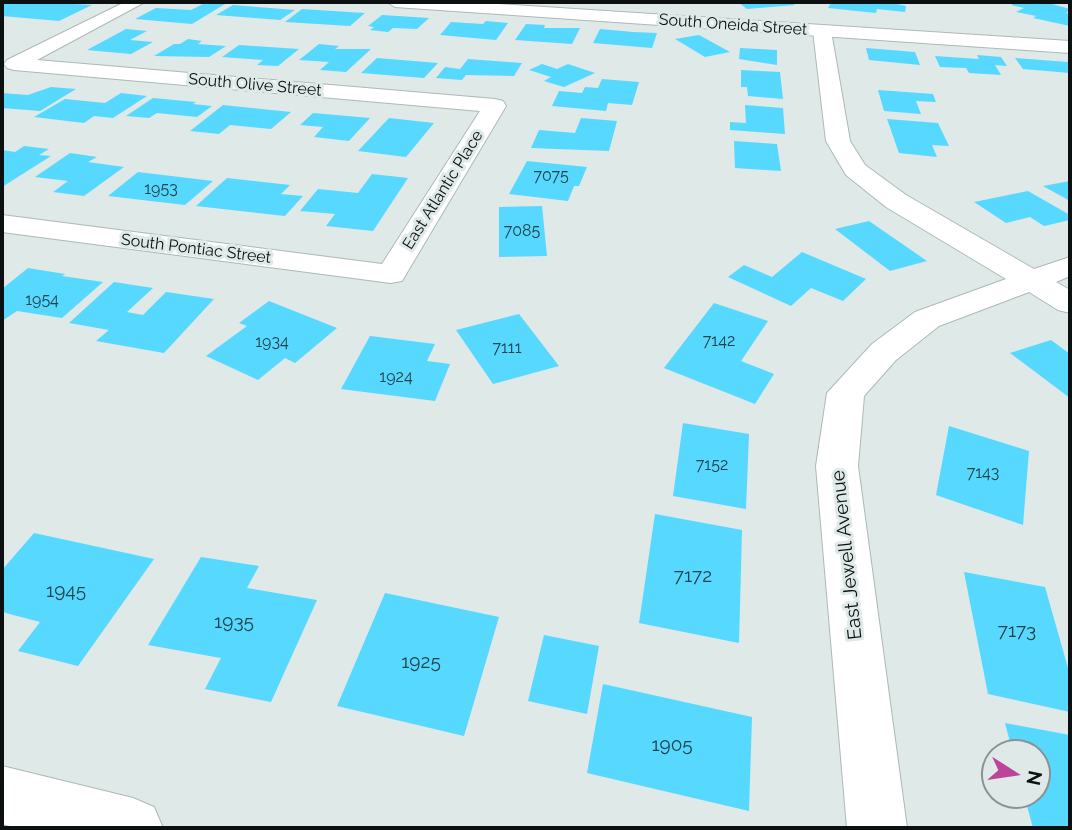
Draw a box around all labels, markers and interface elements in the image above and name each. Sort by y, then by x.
street label: South Oneida Street [658,10,808,40]
street label: South Olive Street [188,70,322,100]
street label: East Atlantic Place [399,127,487,253]
house number: 7075 [533,166,569,186]
house number: 1953 [144,179,178,199]
house number: 7085 [504,221,540,241]
street label: South Pontiac Street [120,230,272,268]
house number: 1954 [25,290,59,310]
house number: 7142 [703,331,735,351]
house number: 1934 [255,332,289,352]
house number: 7111 [492,338,522,358]
house number: 1924 [379,367,413,387]
house number: 7152 [696,455,728,475]
house number: 7143 [967,463,999,483]
street label: East Jewell Avenue [827,469,867,641]
house number: 7172 [674,565,712,587]
house number: 1945 [46,580,86,602]
house number: 1935 [214,611,254,633]
house number: 7173 [998,620,1036,642]
house number: 1925 [401,651,441,673]
house number: 1905 [651,734,693,756]
north arrow [981,739,1051,809]
text: N [1022,769,1047,787]

